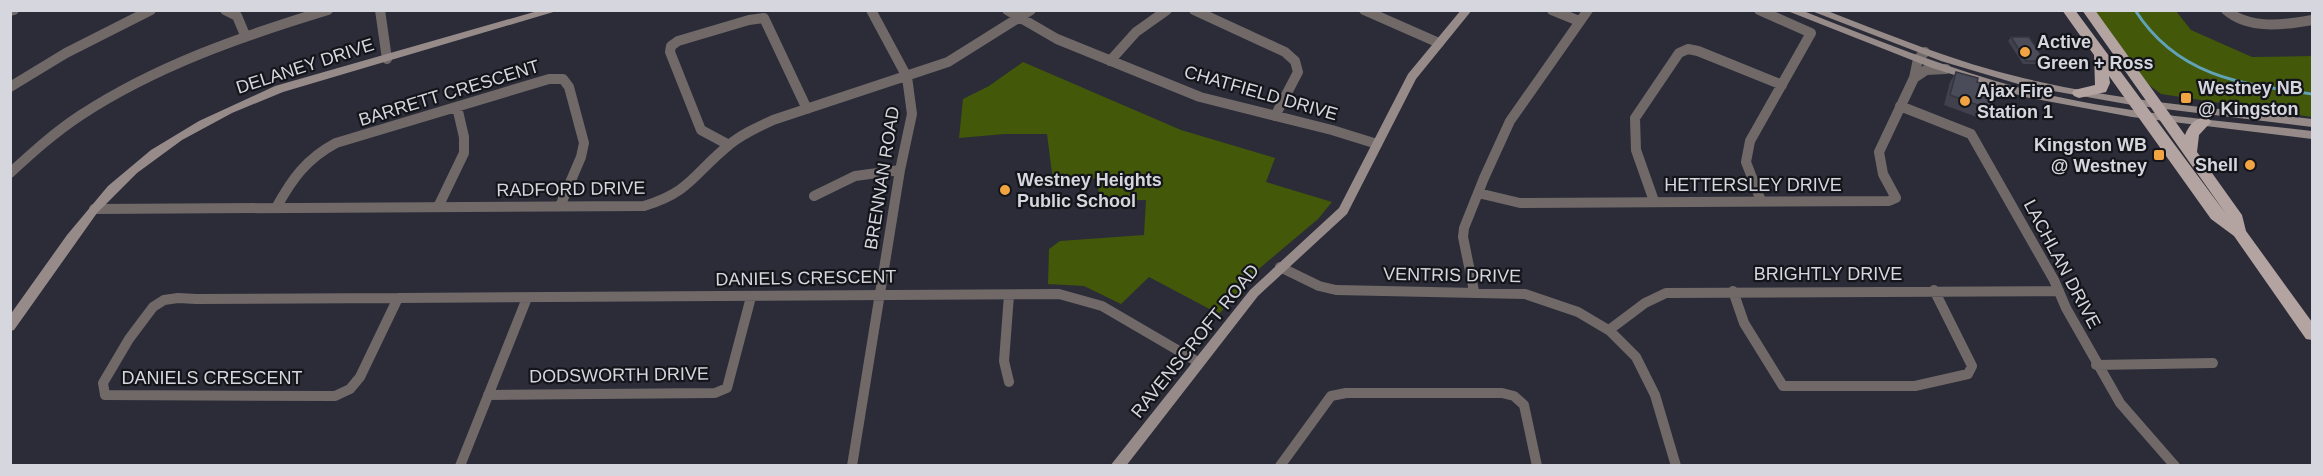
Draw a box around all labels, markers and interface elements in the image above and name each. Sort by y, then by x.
place label: Active Green + Ross [2037,32,2154,73]
street label: DELANEY DRIVE [234,34,376,98]
marker: Active Green + Ross [2018,45,2032,59]
street label: BARRETT CRESCENT [356,56,542,130]
street label: CHATFIELD DRIVE [1182,62,1340,124]
place label: Westney NB @ Kingston [2198,78,2303,119]
place label: Ajax Fire Station 1 [1977,81,2053,122]
marker: Westney NB @ Kingston [2179,91,2193,105]
marker: Ajax Fire Station 1 [1958,94,1972,108]
street label: BRENNAN ROAD [861,105,903,251]
place label: Kingston WB @ Westney [2034,135,2147,176]
marker: Kingston WB @ Westney [2152,148,2166,162]
place label: Shell [2195,155,2238,175]
marker: Shell [2243,158,2257,172]
place label: Westney Heights Public School [1017,170,1162,211]
street label: HETTERSLEY DRIVE [1664,175,1842,195]
street label: RADFORD DRIVE [496,178,646,200]
marker: Westney Heights Public School [998,183,1012,197]
street label: LACHLAN DRIVE [2020,196,2104,332]
street label: RAVENSCROFT ROAD [1127,260,1263,422]
street label: VENTRIS DRIVE [1383,264,1521,286]
street label: BRIGHTLY DRIVE [1754,264,1902,284]
street label: DANIELS CRESCENT [715,266,897,290]
street label: DODSWORTH DRIVE [529,363,709,387]
street label: DANIELS CRESCENT [121,368,303,388]

